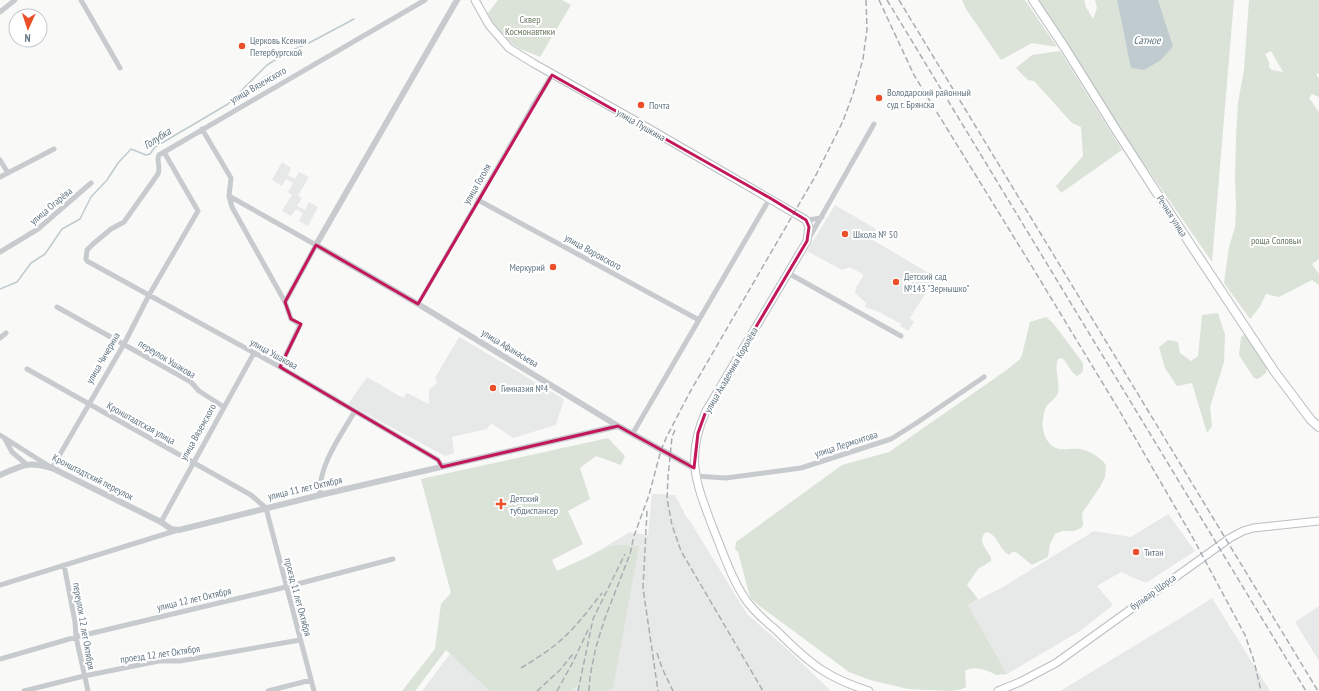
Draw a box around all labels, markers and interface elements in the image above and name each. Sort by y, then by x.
north arrow [8,8,48,48]
park label: Сквер Космонавтики [505,13,555,38]
text: N [24,31,31,45]
water label: Сатное [1133,33,1162,47]
place label: Церковь Ксении Петербургской [250,34,307,59]
marker: Церковь Ксении Петербургской [237,41,247,51]
street label: улица Вяземского [228,64,288,106]
place label: Володарский районный суд г. Брянска [887,86,971,111]
marker: Володарский районный суд г. Брянска [874,93,884,103]
place label: Почта [649,99,670,112]
marker: Почта [636,100,646,110]
street label: улица Пушкина [614,106,668,144]
water label: Голубка [141,124,174,152]
street label: улица Гоголя [460,161,494,207]
street label: улица Огарёва [27,184,75,228]
street label: Речная улица [1154,193,1190,239]
place label: Школа № 50 [853,228,898,241]
marker: Школа № 50 [840,229,850,239]
street label: улица Воровского [562,231,624,273]
park label: роща Соловьи [1251,234,1301,247]
place label: Меркурий [509,261,545,274]
marker: Меркурий [548,262,558,272]
place label: Детский сад №143 "Зернышко" [904,270,969,295]
marker: Детский сад №143 "Зернышко" [891,277,901,287]
street label: улица Академика Королёва [701,325,761,415]
street label: улица Афанасьева [479,326,541,370]
street label: улица Чичерина [83,330,123,386]
street label: улица Ушакова [248,336,300,372]
street label: переулок Ушакова [136,337,198,381]
place label: Гимназия №4 [501,382,549,395]
marker: Гимназия №4 [488,383,498,393]
street label: Кронштадтская улица [104,399,178,447]
street label: улица Вяземского [177,401,219,463]
street label: улица Лермонтова [813,428,879,460]
street label: Кронштадтский переулок [50,451,136,503]
street label: улица 11 лет Октября [267,473,344,503]
place label: Детский тубдиспансер [510,492,558,517]
marker: Детский тубдиспансер [495,498,507,510]
place label: Титан [1144,546,1164,559]
marker: Титан [1131,547,1141,557]
street label: проезд 11 лет Октября [281,556,315,638]
street label: бульвар Щорса [1127,571,1179,613]
street label: переулок 12 лет Октября [70,581,98,671]
street label: улица 12 лет Октября [156,584,233,614]
street label: проезд 12 лет Октября [119,642,201,666]

